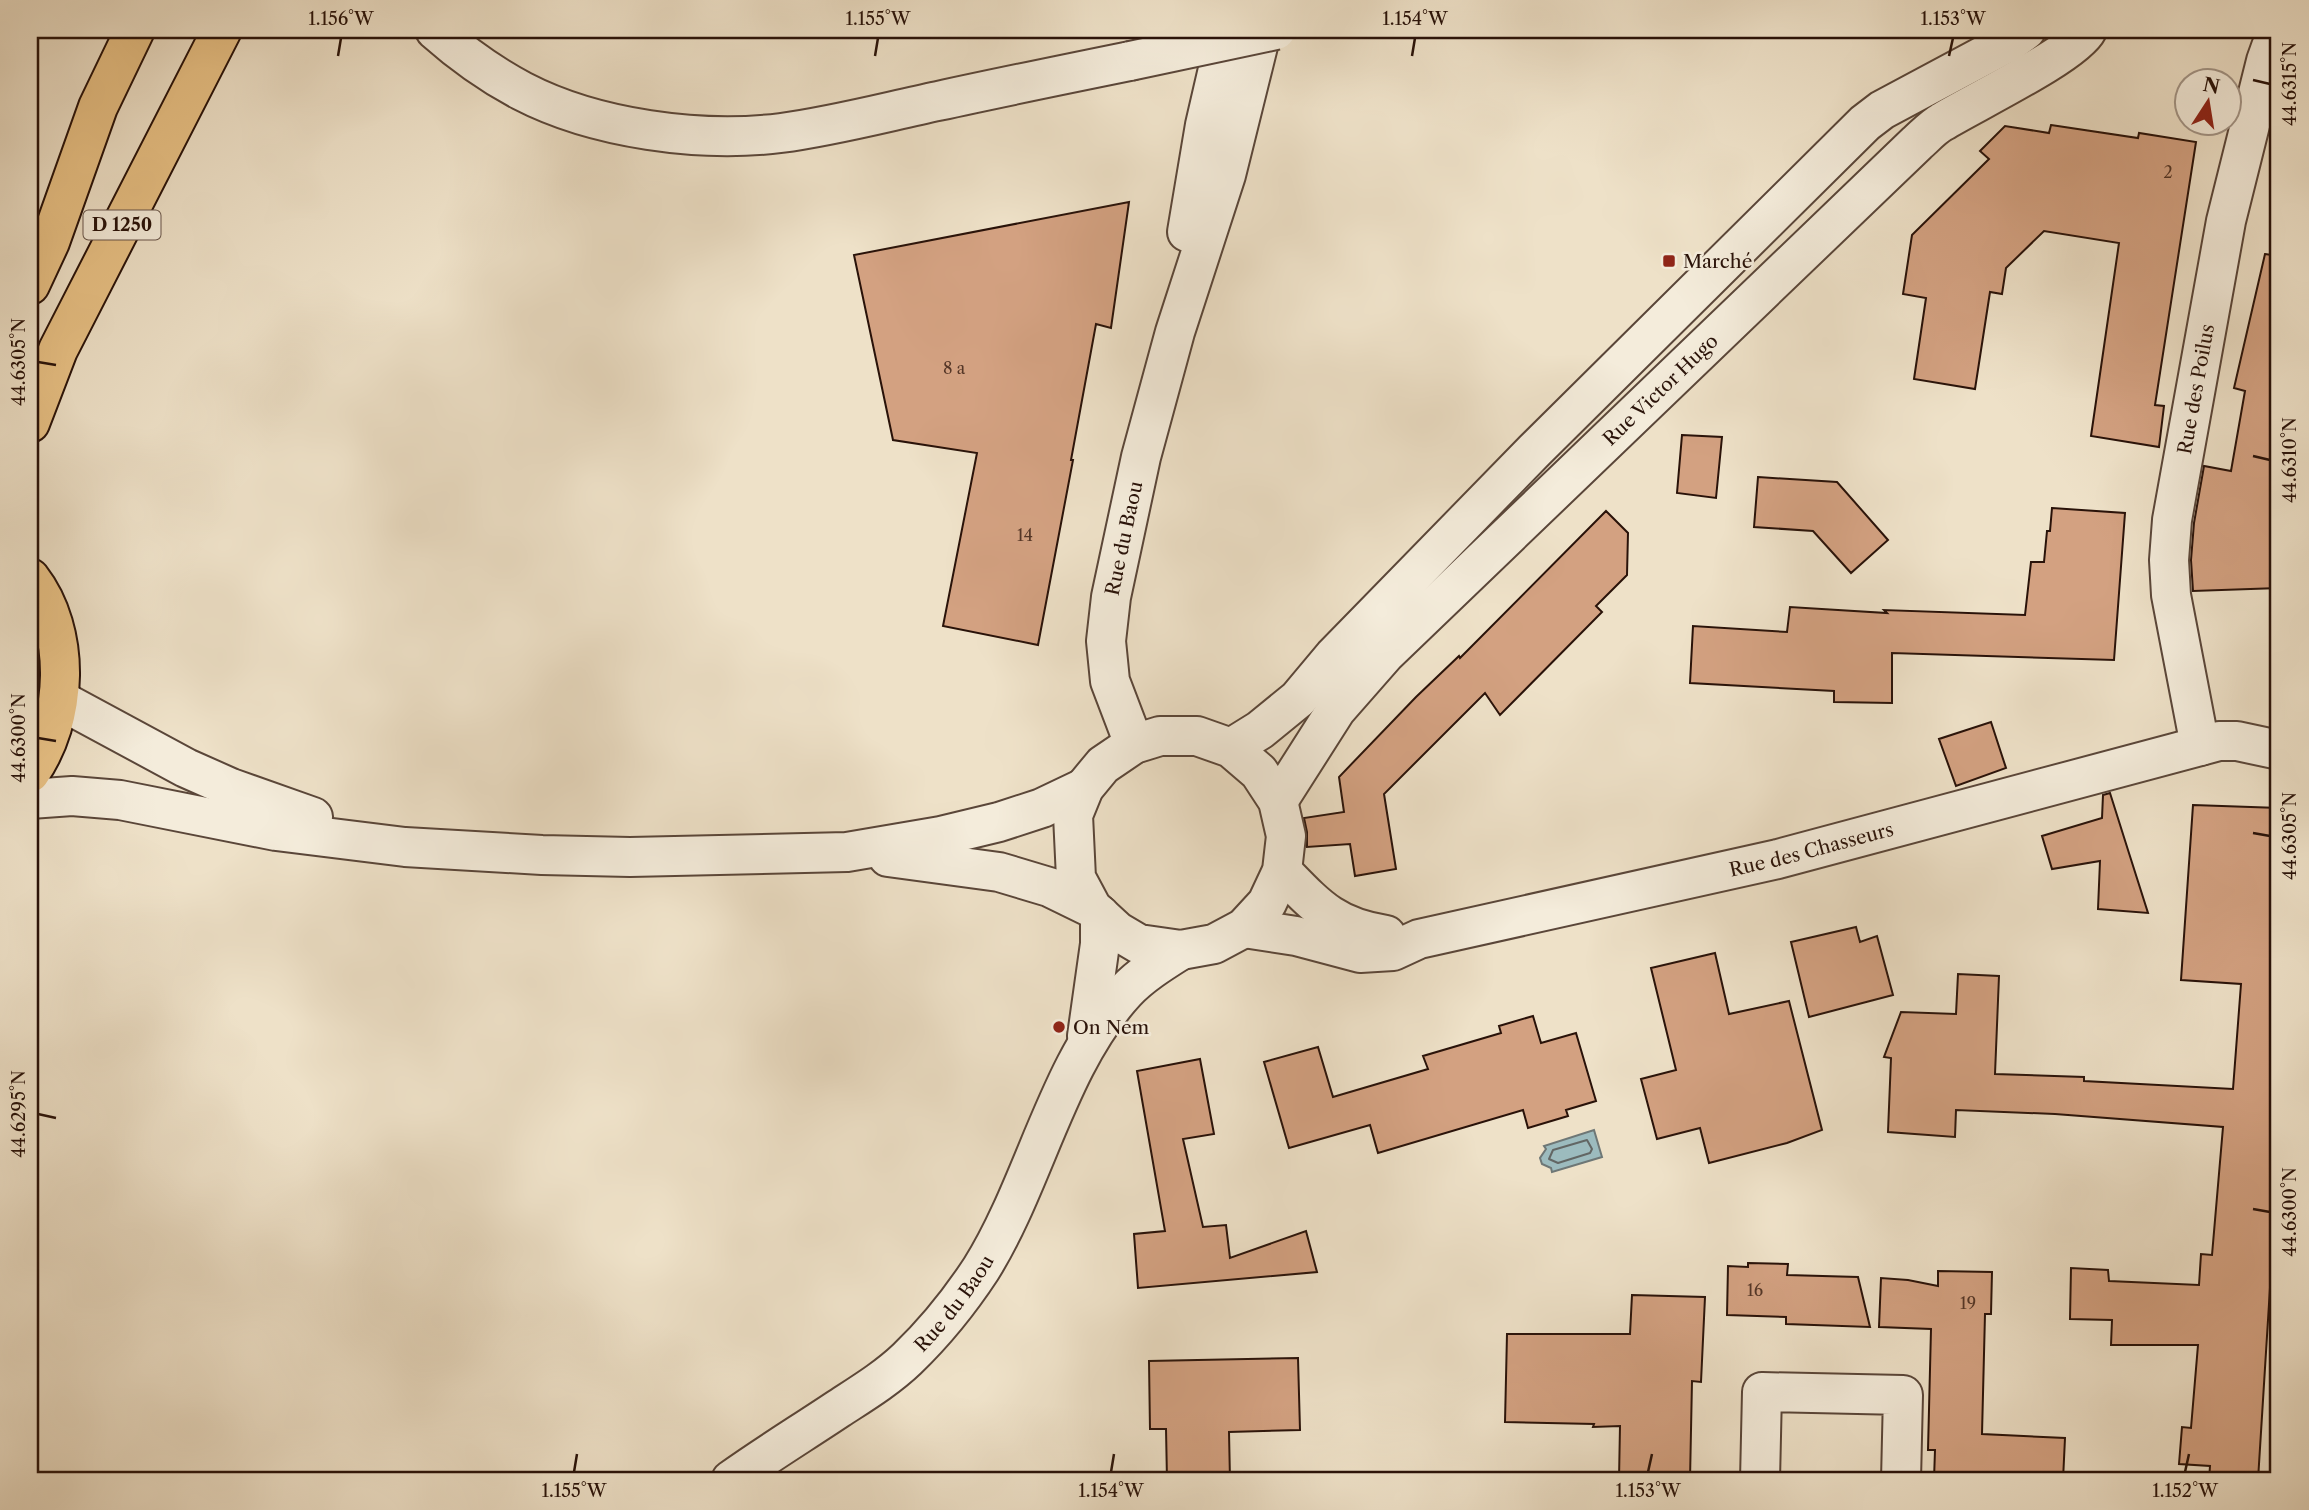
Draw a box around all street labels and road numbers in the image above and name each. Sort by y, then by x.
road number: D 1250 [83,210,160,240]
street label: Rue des Poilus [2173,322,2219,456]
street label: Rue Victor Hugo [1598,329,1722,450]
street label: Rue du Baou [1100,479,1147,598]
street label: Rue des Chasseurs [1727,817,1896,881]
street label: Rue du Baou [909,1250,999,1356]

